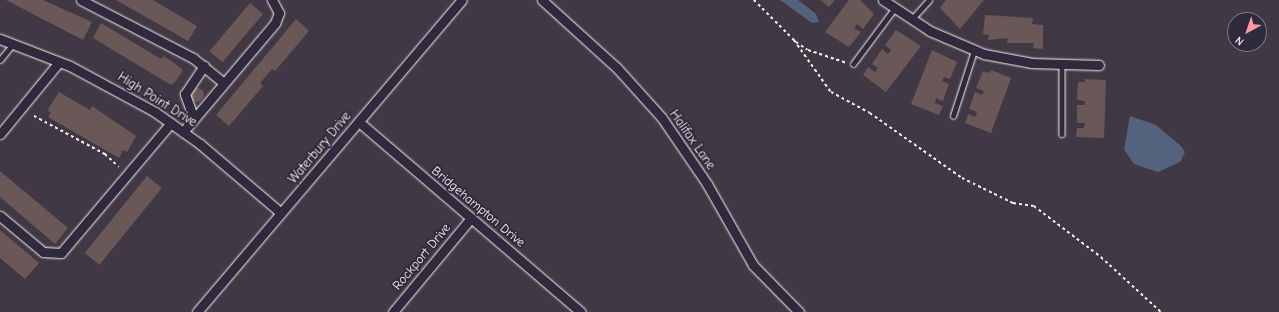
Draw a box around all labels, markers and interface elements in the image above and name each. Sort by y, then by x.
north arrow [1227,12,1267,52]
text: N [1233,34,1247,48]
street label: High Point Drive [115,69,199,131]
street label: Halifax Lane [666,107,718,173]
street label: Waterbury Drive [285,109,355,187]
street label: Bridgehampton Drive [428,163,528,251]
street label: Rockport Drive [390,221,454,293]

